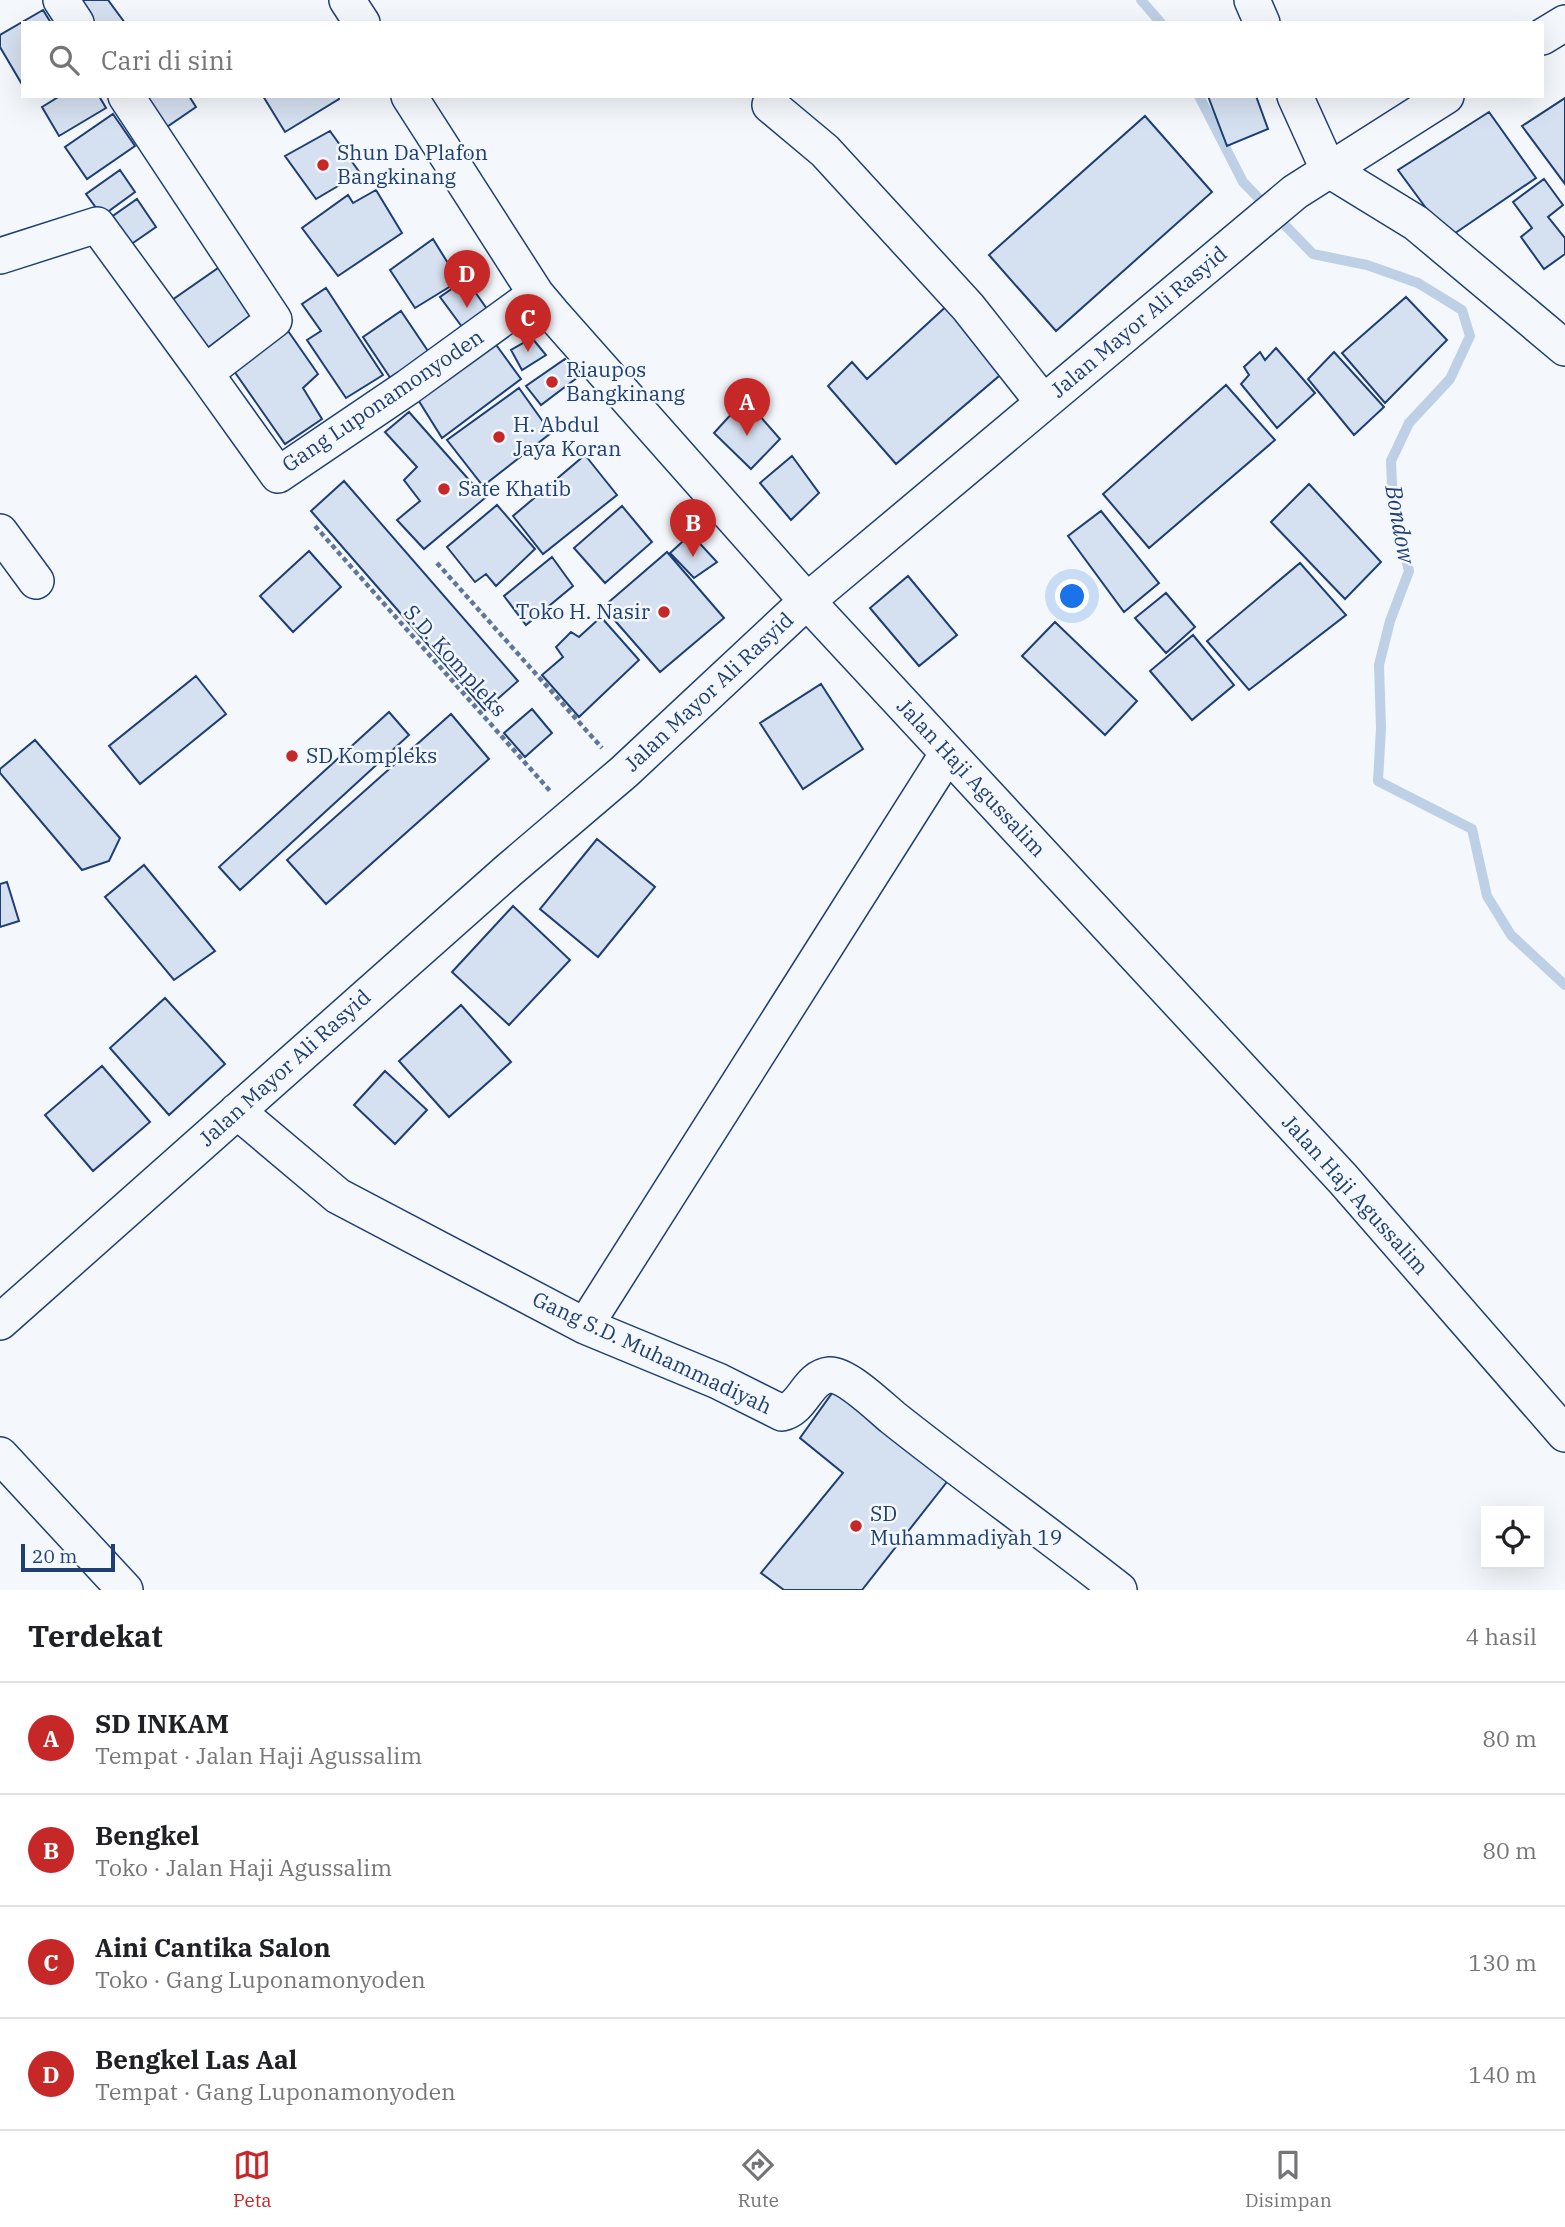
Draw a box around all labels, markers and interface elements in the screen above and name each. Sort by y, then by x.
search box [21,21,1544,98]
icon: search [45,41,83,79]
text: Cari di sini [101,43,233,77]
place label: Shun Da Plafon Bangkinang [337,138,488,190]
marker: Shun Da Plafon Bangkinang [315,157,331,173]
street label: Jalan Mayor Ali Rasyid [1044,239,1233,403]
pin: D [444,250,490,308]
pin: C [505,294,551,352]
street label: Gang Luponamonyoden [276,322,489,478]
place label: Riaupos Bangkinang [566,355,686,407]
marker: Riaupos Bangkinang [544,374,560,390]
pin: A [724,378,770,436]
place label: H. Abdul Jaya Koran [513,410,621,462]
marker: H. Abdul Jaya Koran [491,429,507,445]
place label: Sate Khatib [458,474,571,502]
marker: Sate Khatib [436,481,452,497]
water label: Bondow [1379,482,1423,567]
pin: B [670,499,716,557]
your location [1055,579,1089,613]
place label: Toko H. Nasir [516,597,651,625]
street label: S.D. Kompleks [398,598,513,722]
marker: Toko H. Nasir [656,604,672,620]
street label: Jalan Mayor Ali Rasyid [618,605,799,777]
street label: Jalan Haji Agussalim [891,692,1052,862]
place label: SD Kompleks [306,741,437,769]
marker: SD Kompleks [284,748,300,764]
street label: Jalan Mayor Ali Rasyid [193,982,376,1152]
street label: Jalan Haji Agussalim [1276,1108,1435,1280]
street label: Gang S.D. Muhammadiyah [528,1284,777,1420]
place label: SD Muhammadiyah 19 [870,1499,1062,1551]
map controls [1481,1506,1544,1569]
button: locate [1481,1506,1544,1569]
marker: SD Muhammadiyah 19 [848,1518,864,1534]
scale bar [21,1541,116,1573]
text: 20 m [32,1544,77,1568]
text: Terdekat [28,1616,163,1655]
text: 4 hasil [1466,1621,1537,1651]
text: SD INKAM [95,1706,229,1740]
text: A [43,1723,59,1753]
text: 80 m [1482,1723,1537,1753]
text: Tempat · Jalan Haji Agussalim [95,1740,422,1770]
text: Bengkel [95,1818,199,1852]
text: B [43,1835,59,1865]
text: 80 m [1482,1835,1537,1865]
text: Toko · Jalan Haji Agussalim [95,1852,392,1882]
text: Aini Cantika Salon [95,1930,331,1964]
text: C [43,1947,59,1977]
text: 130 m [1468,1947,1537,1977]
text: Toko · Gang Luponamonyoden [95,1964,426,1994]
text: Bengkel Las Aal [95,2042,297,2076]
text: D [42,2059,60,2089]
text: 140 m [1468,2059,1537,2089]
text: Tempat · Gang Luponamonyoden [95,2076,456,2106]
tab: Peta [233,2146,272,2212]
tab: Rute [738,2146,779,2212]
tab: Disimpan [1245,2146,1332,2212]

